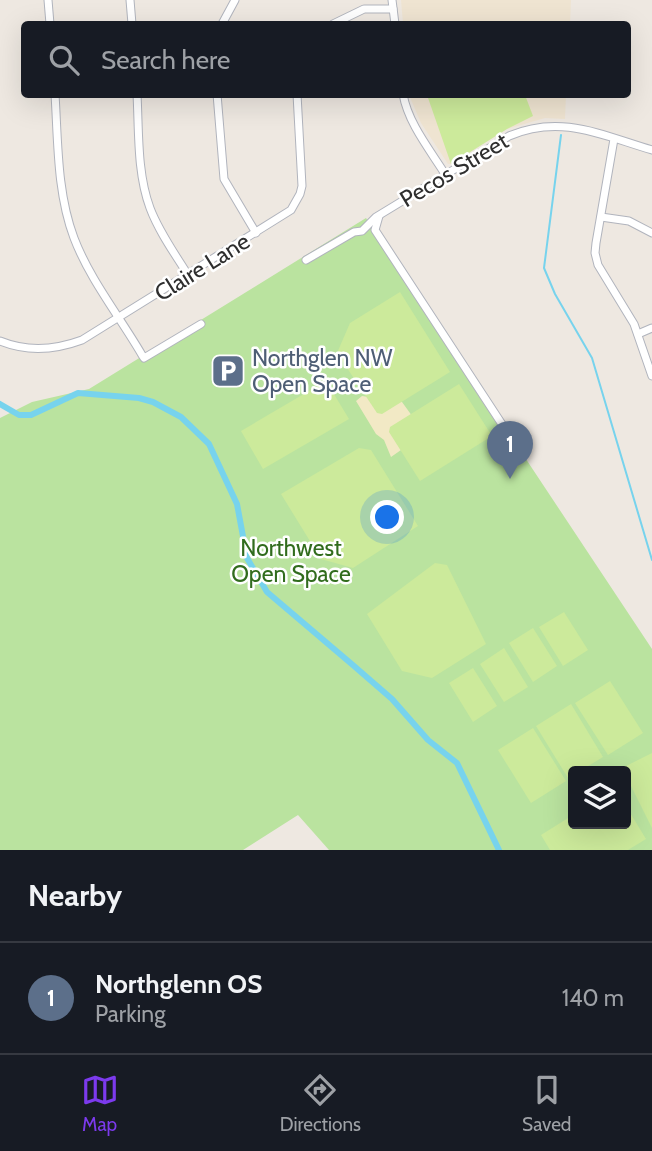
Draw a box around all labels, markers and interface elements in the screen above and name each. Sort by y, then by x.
search box [21,21,631,98]
icon: search [45,41,83,79]
text: Search here [101,44,230,76]
street label: Pecos Street [395,127,513,213]
street label: Claire Lane [149,227,255,307]
place label: Northglen NW Open Space [252,344,393,398]
parking icon: Northglen NW Open Space [209,352,247,390]
pin: 1 [487,421,533,479]
your location [370,500,404,534]
park label: Northwest Open Space [231,534,351,588]
map controls [568,766,631,829]
button: layers [568,766,631,829]
text: Nearby [28,877,122,914]
text: Northglenn OS [95,968,262,1000]
text: 1 [47,984,55,1012]
text: 140 m [562,984,624,1012]
text: Parking [95,1000,166,1028]
tab: Map [81,1071,119,1136]
tab: Directions [280,1071,361,1136]
tab: Saved [522,1071,571,1136]

